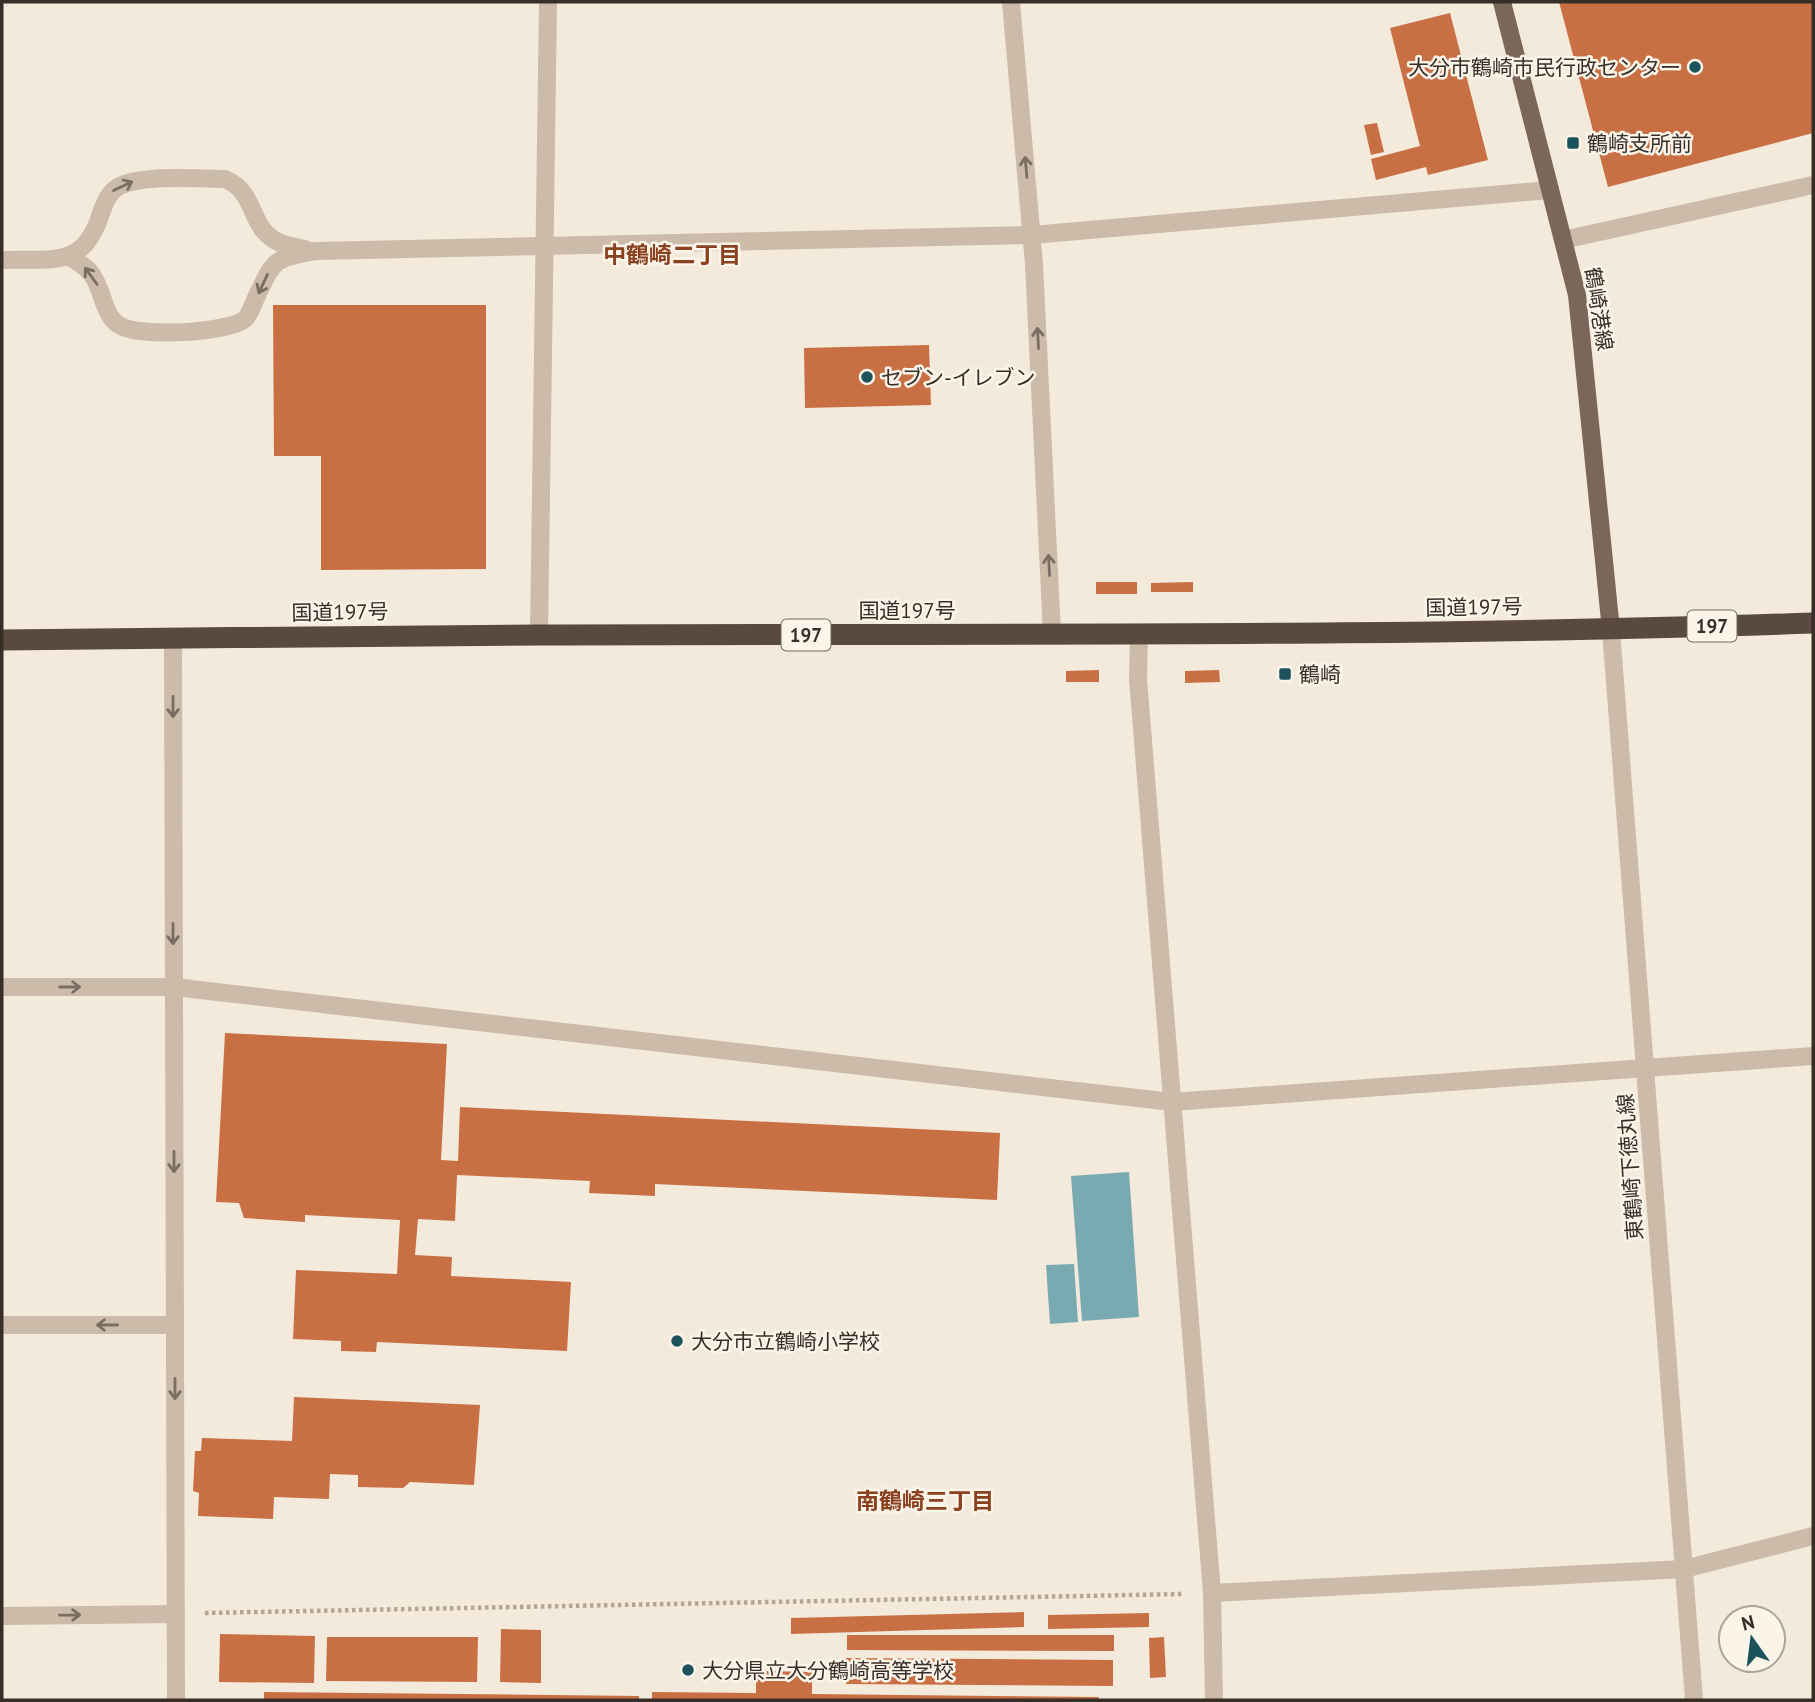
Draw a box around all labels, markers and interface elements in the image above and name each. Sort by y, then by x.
place label: 大分市鶴崎市民行政センター [1408,54,1681,81]
marker: 大分市鶴崎市民行政センター [1687,59,1703,75]
place label: 鶴崎支所前 [1587,130,1692,157]
marker: 鶴崎支所前 [1565,135,1581,151]
one-way arrow [1019,156,1032,179]
one-way arrow [112,179,132,193]
district label: 中鶴崎二丁目 [603,240,741,269]
street label: 鶴崎港線 [1579,265,1619,353]
one-way arrow [84,267,98,286]
one-way arrow [256,273,269,294]
one-way arrow [1031,327,1044,350]
place label: セブン-イレブン [881,364,1036,391]
marker: セブン-イレブン [859,369,875,385]
one-way arrow [1042,554,1055,577]
street label: 国道197号 [1425,593,1523,621]
street label: 国道197号 [858,597,956,624]
street label: 国道197号 [291,598,389,626]
road number: 197 [1688,610,1736,642]
road number: 197 [782,620,830,650]
place label: 鶴崎 [1299,661,1341,688]
marker: 鶴崎 [1277,666,1293,682]
one-way arrow [166,695,180,718]
one-way arrow [166,923,180,946]
one-way arrow [58,980,81,994]
street label: 東鶴崎下徳丸線 [1611,1093,1649,1241]
one-way arrow [167,1150,181,1173]
one-way arrow [96,1318,119,1332]
place label: 大分市立鶴崎小学校 [691,1328,880,1355]
marker: 大分市立鶴崎小学校 [669,1333,685,1349]
one-way arrow [168,1378,182,1401]
district label: 南鶴崎三丁目 [856,1486,994,1515]
north arrow [1717,1604,1787,1674]
one-way arrow [58,1608,81,1622]
text: N [1739,1609,1757,1636]
place label: 大分県立大分鶴崎高等学校 [702,1657,954,1684]
marker: 大分県立大分鶴崎高等学校 [680,1662,696,1678]

